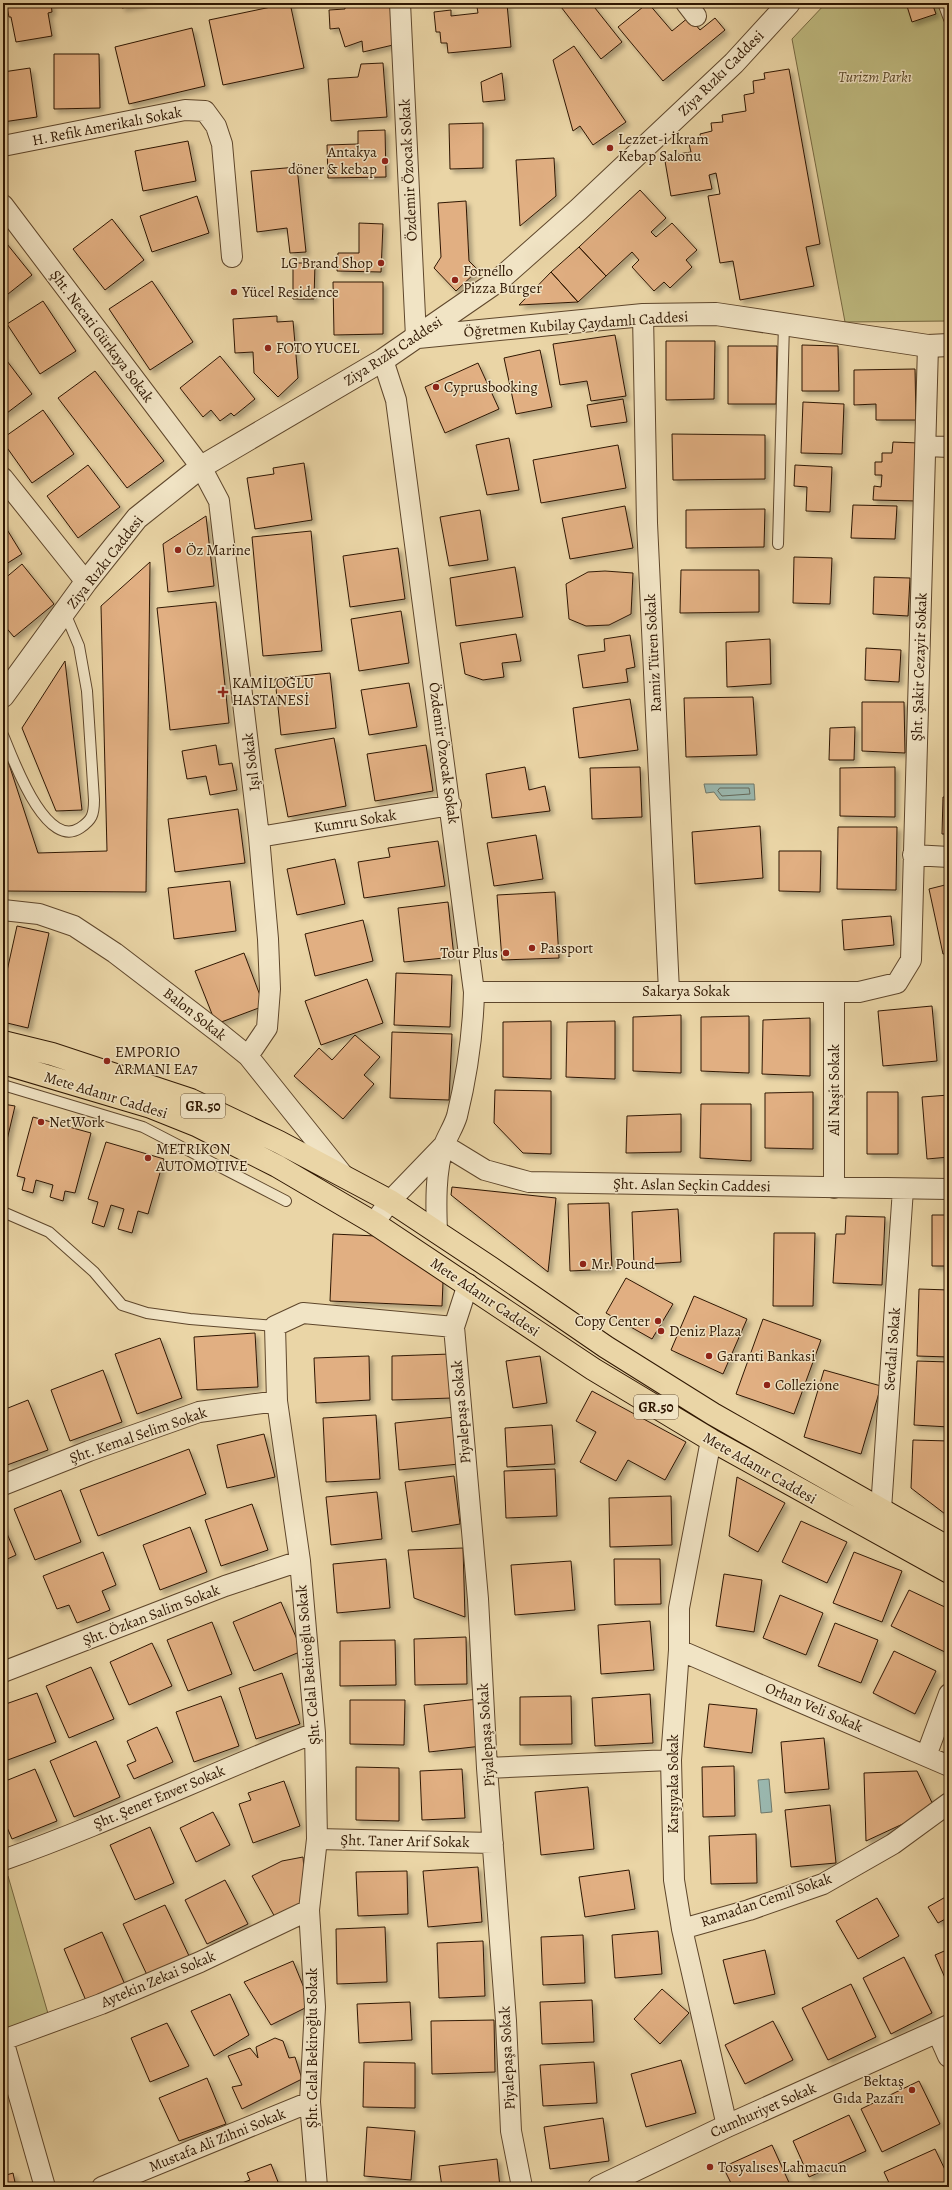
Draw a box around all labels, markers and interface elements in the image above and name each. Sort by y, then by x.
street label: Ziya Rızkı Caddesi [674,26,768,120]
park label: Turizm Parkı [838,67,912,87]
street label: Özdemir Özocak Sokak [394,98,422,242]
street label: H. Refik Amerikalı Sokak [30,102,184,150]
place label: Lezzet-i̇ İkram Kebap Salonu [618,129,709,166]
place label: Antakya döner & kebap [288,142,377,179]
marker: Lezzet-i̇ İkram Kebap Salonu [605,143,615,153]
marker: Antakya döner & kebap [380,156,390,166]
place label: LG Brand Shop [281,253,373,273]
marker: LG Brand Shop [376,258,386,268]
place label: Fornello Pizza Burger [463,261,542,298]
street label: Şht. Necati Gürkaya Sokak [46,266,159,407]
marker: Fornello Pizza Burger [450,275,460,285]
place label: Yücel Residence [241,282,339,302]
marker: Yücel Residence [229,287,239,297]
street label: Öğretmen Kubilay Çaydamlı Caddesi [463,306,689,342]
street label: Ziya Rızkı Caddesi [340,312,446,390]
place label: FOTO YUCEL [276,338,360,358]
marker: FOTO YUCEL [263,343,273,353]
place label: Cyprusbooking [444,377,538,397]
marker: Cyprusbooking [431,382,441,392]
street label: Ziya Rızkı Caddesi [62,511,148,613]
place label: Öz Marine [186,540,251,560]
marker: Öz Marine [173,545,183,555]
street label: Şht. Şakir Cezayir Sokak [906,592,932,742]
street label: Ramiz Türen Sokak [640,593,666,713]
place label: KAMİLOĞLU HASTANESİ [232,673,314,710]
street label: Özdemir Özocak Sokak [424,681,464,826]
marker: KAMİLOĞLU HASTANESİ [217,686,229,698]
street label: Işıl Sokak [237,731,265,792]
street label: Kumru Sokak [312,805,398,837]
place label: Passport [540,938,593,958]
place label: Tour Plus [440,943,498,963]
marker: Passport [527,943,537,953]
marker: Tour Plus [501,948,511,958]
street label: Sakarya Sokak [642,981,730,1001]
street label: Balon Sokak [159,983,231,1045]
place label: EMPORIO ARMANI EA7 [114,1042,198,1079]
street label: Ali Naşit Sokak [824,1044,844,1137]
marker: EMPORIO ARMANI EA7 [102,1056,112,1066]
street label: Mete Adanır Caddesi [42,1067,170,1123]
road number: GR.50 [181,1094,225,1118]
place label: NetWork [49,1112,105,1132]
marker: NetWork [36,1117,46,1127]
place label: METRIKON AUTOMOTIVE [155,1139,248,1176]
marker: METRIKON AUTOMOTIVE [143,1153,153,1163]
street label: Şht. Aslan Seçkin Caddesi [613,1174,771,1196]
street label: Mete Adanır Caddesi [426,1253,544,1341]
place label: Mr. Pound [591,1254,656,1274]
marker: Mr. Pound [578,1259,588,1269]
street label: Sevdalı Sokak [879,1306,905,1391]
place label: Copy Center [575,1311,650,1331]
marker: Copy Center [653,1316,663,1326]
place label: Deniz Plaza [669,1321,741,1341]
marker: Deniz Plaza [656,1326,666,1336]
place label: Garanti Bankasi [717,1346,815,1366]
marker: Garanti Bankasi [704,1351,714,1361]
street label: Piyalepaşa Sokak [446,1359,475,1465]
place label: Collezione [775,1375,839,1395]
marker: Collezione [762,1380,772,1390]
road number: GR.50 [634,1395,678,1419]
street label: Şht. Kemal Selim Sokak [67,1402,210,1468]
street label: Mete Adanır Caddesi [700,1427,820,1509]
street label: Şht. Özkan Salim Sokak [80,1579,223,1650]
street label: Şht. Celal Bekiroğlu Sokak [291,1584,325,1746]
street label: Orhan Veli Sokak [762,1677,867,1737]
street label: Piyalepaşa Sokak [472,1682,500,1787]
street label: Karşıyaka Sokak [663,1734,683,1834]
street label: Şht. Şener Enver Sokak [90,1760,228,1834]
street label: Şht. Taner Arif Sokak [340,1830,470,1852]
street label: Ramadan Cemil Sokak [698,1868,835,1932]
street label: Aytekin Zekai Sokak [97,1946,219,2013]
street label: Şht. Celal Bekiroğlu Sokak [302,1967,322,2128]
street label: Piyalepaşa Sokak [494,2005,520,2110]
place label: Bektaş Gıda Pazarı [833,2071,904,2108]
street label: Cumhuriyet Sokak [707,2077,820,2142]
marker: Bektaş Gıda Pazarı [907,2085,917,2095]
street label: Mustafa Ali Zihni Sokak [146,2103,289,2177]
place label: Tosyalıses Lahmacun [718,2157,847,2177]
marker: Tosyalıses Lahmacun [705,2162,715,2172]

